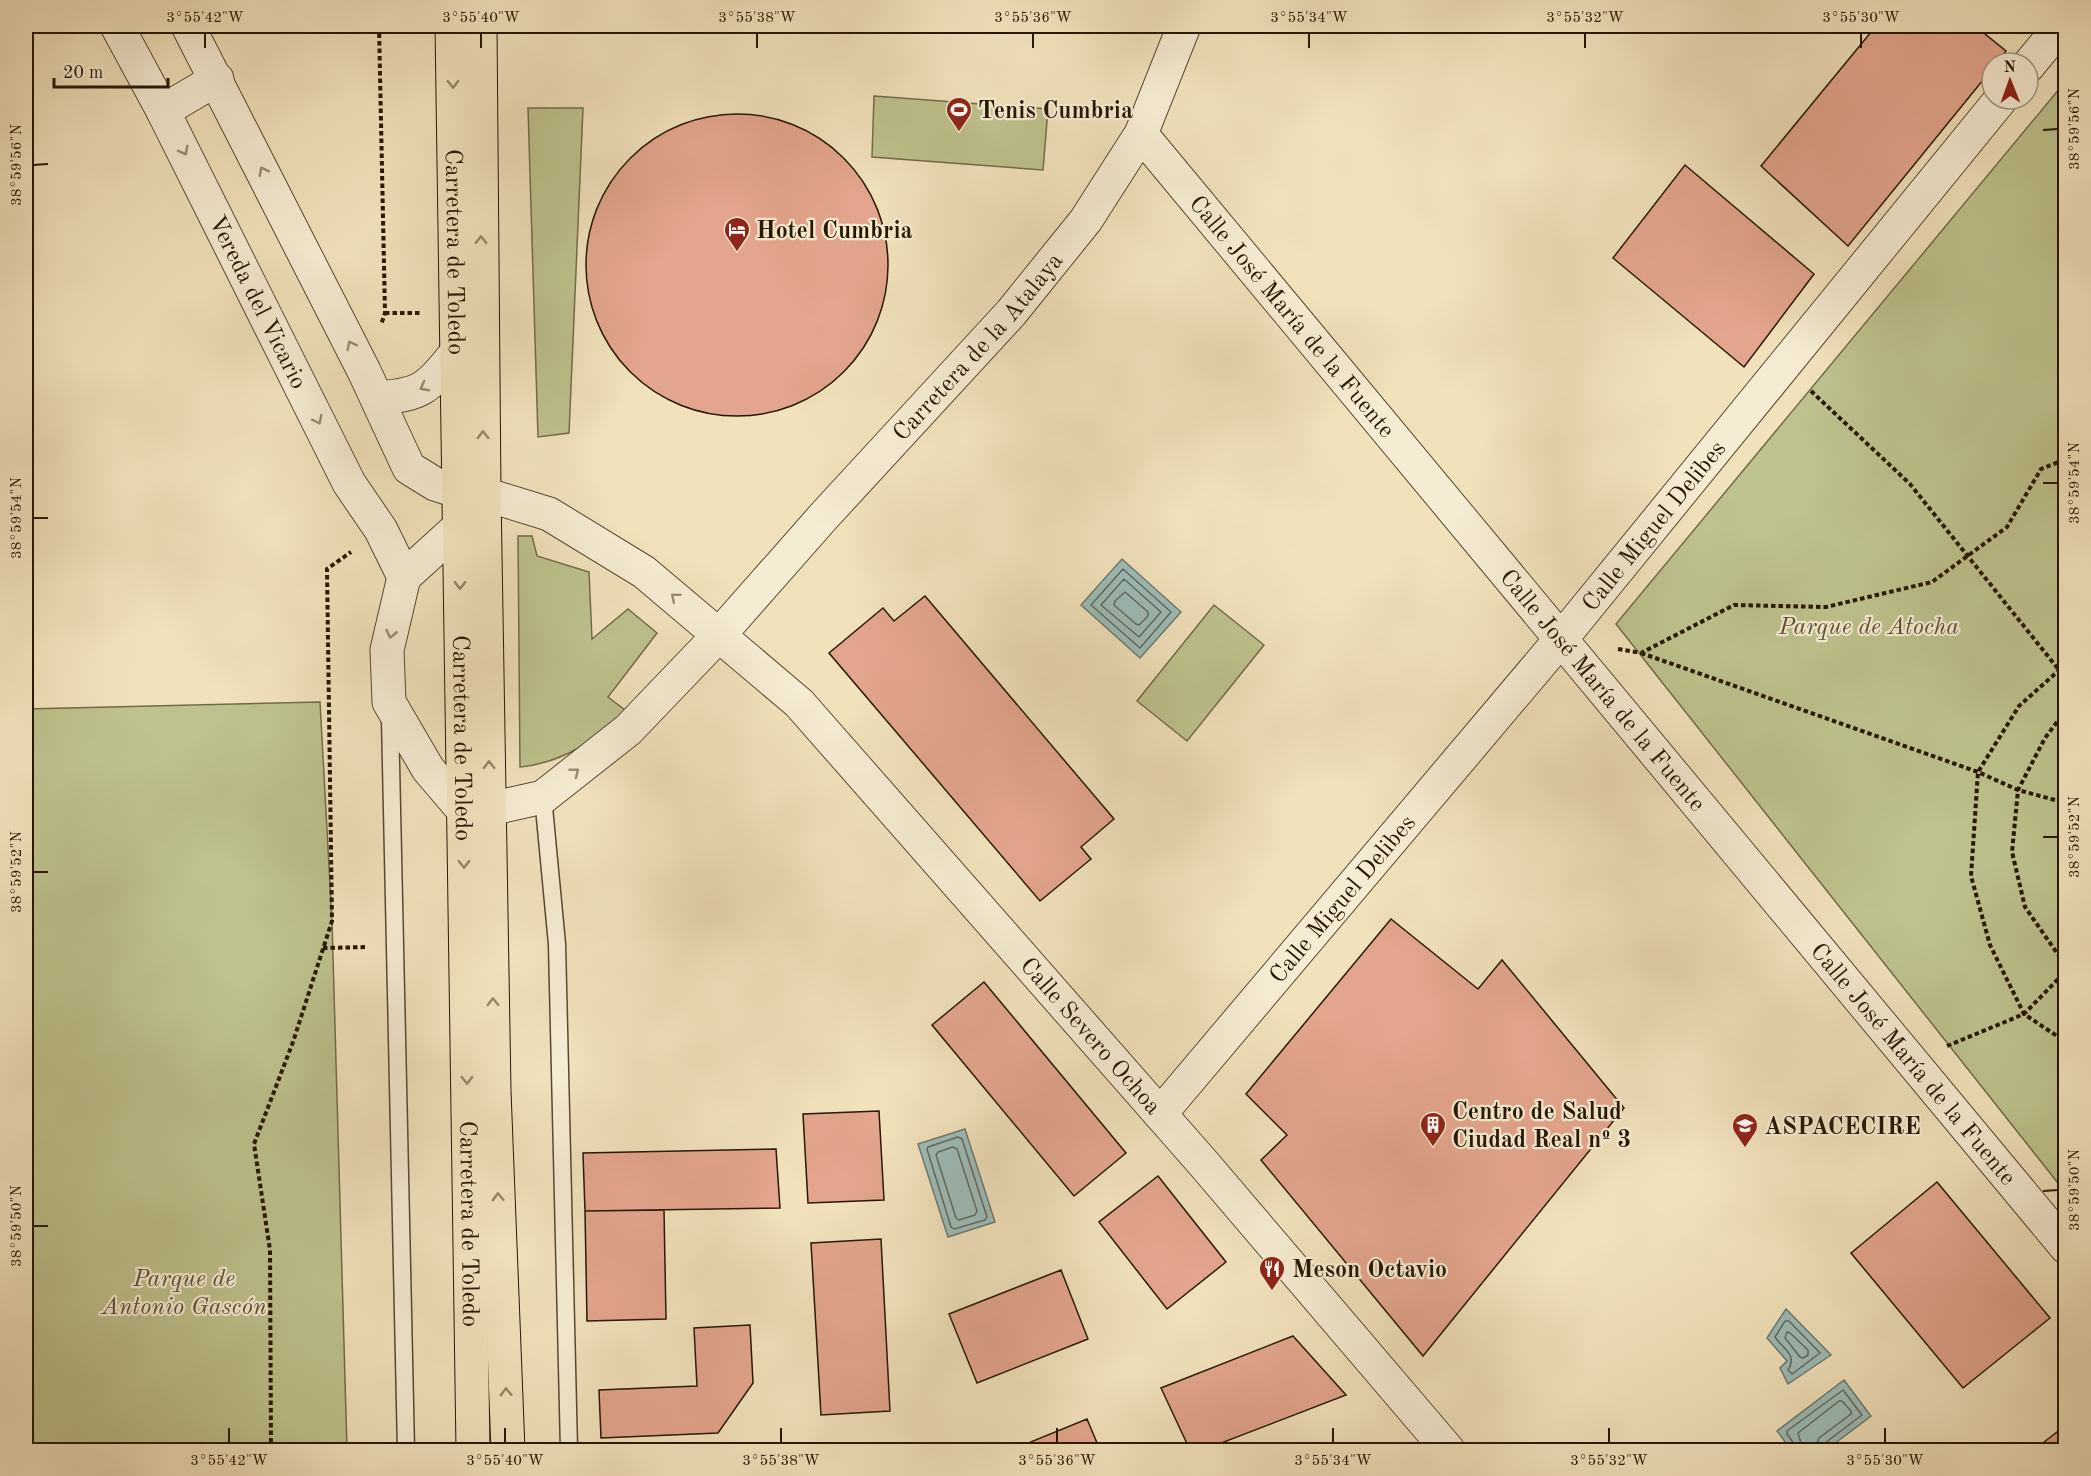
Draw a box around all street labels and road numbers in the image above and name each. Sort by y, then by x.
street label: Carretera de Toledo [440,149,467,355]
street label: Calle José María de la Fuente [1184,192,1398,443]
street label: Vereda del Vicario [203,212,310,393]
street label: Carretera de la Atalaya [890,249,1068,446]
street label: Calle Miguel Delibes [1579,437,1731,617]
street label: Calle José María de la Fuente [1494,566,1709,817]
street label: Carretera de Toledo [447,635,474,841]
street label: Calle Miguel Delibes [1266,811,1421,989]
street label: Calle José María de la Fuente [1805,940,2019,1191]
street label: Calle Severo Ochoa [1015,954,1165,1120]
street label: Carretera de Toledo [454,1121,481,1327]

